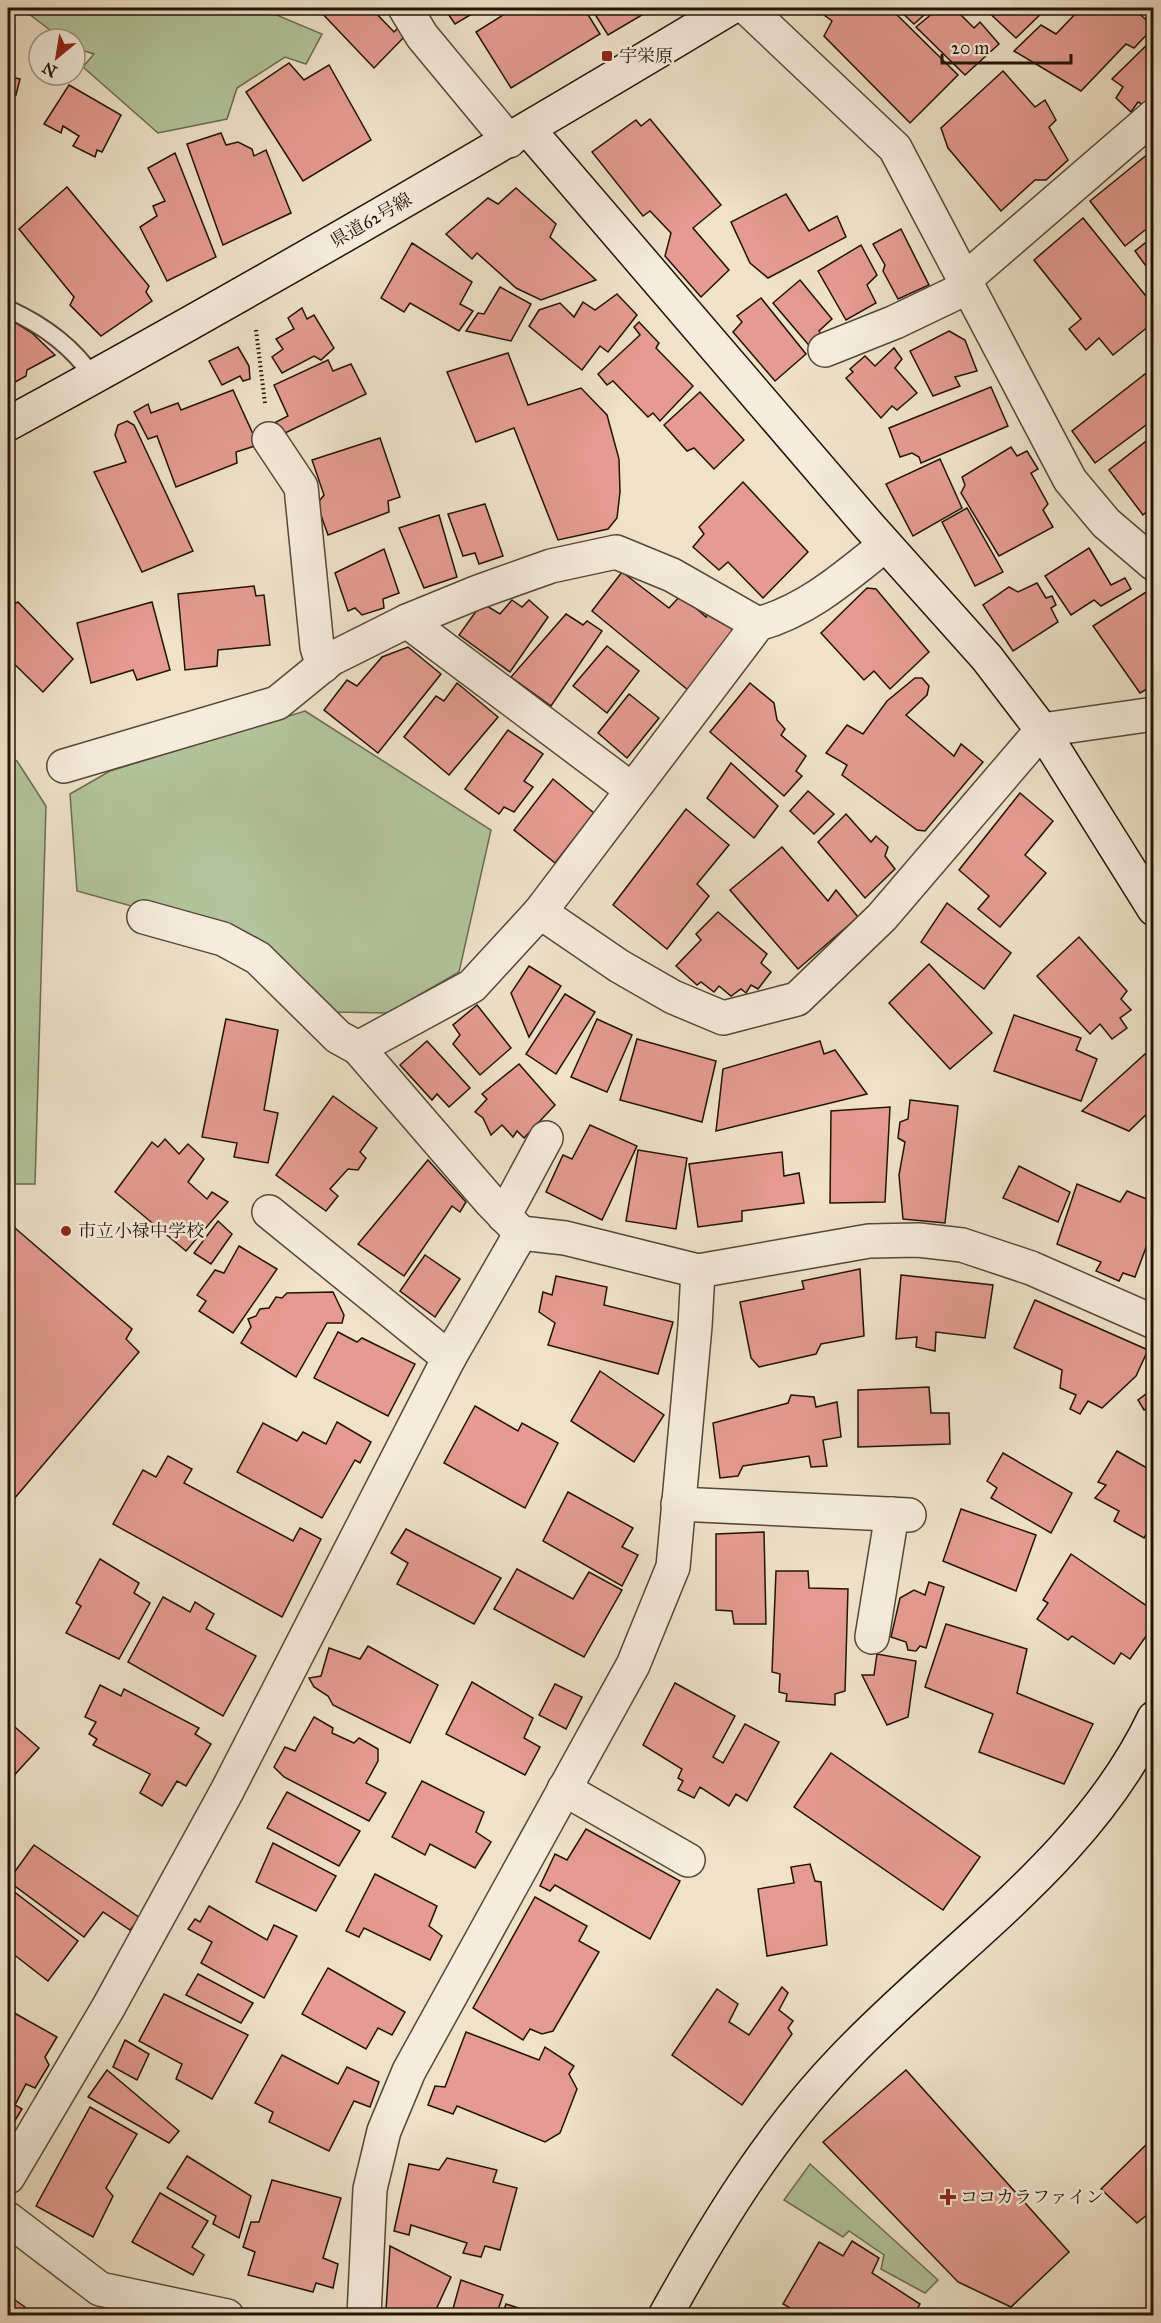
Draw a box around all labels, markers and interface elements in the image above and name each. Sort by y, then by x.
north arrow [27,27,87,87]
scale bar [942,27,1071,65]
text: 20 m [951,37,989,59]
place label: 宇栄原 [619,45,673,67]
marker: 宇栄原 [600,49,614,63]
text: N [39,58,60,81]
street label: 県道62号線 [326,188,416,252]
place label: 市立小禄中学校 [78,1220,204,1242]
marker: 市立小禄中学校 [59,1224,73,1238]
place label: ココカラファイン [960,2186,1104,2208]
marker: ココカラファイン [941,2190,955,2204]

